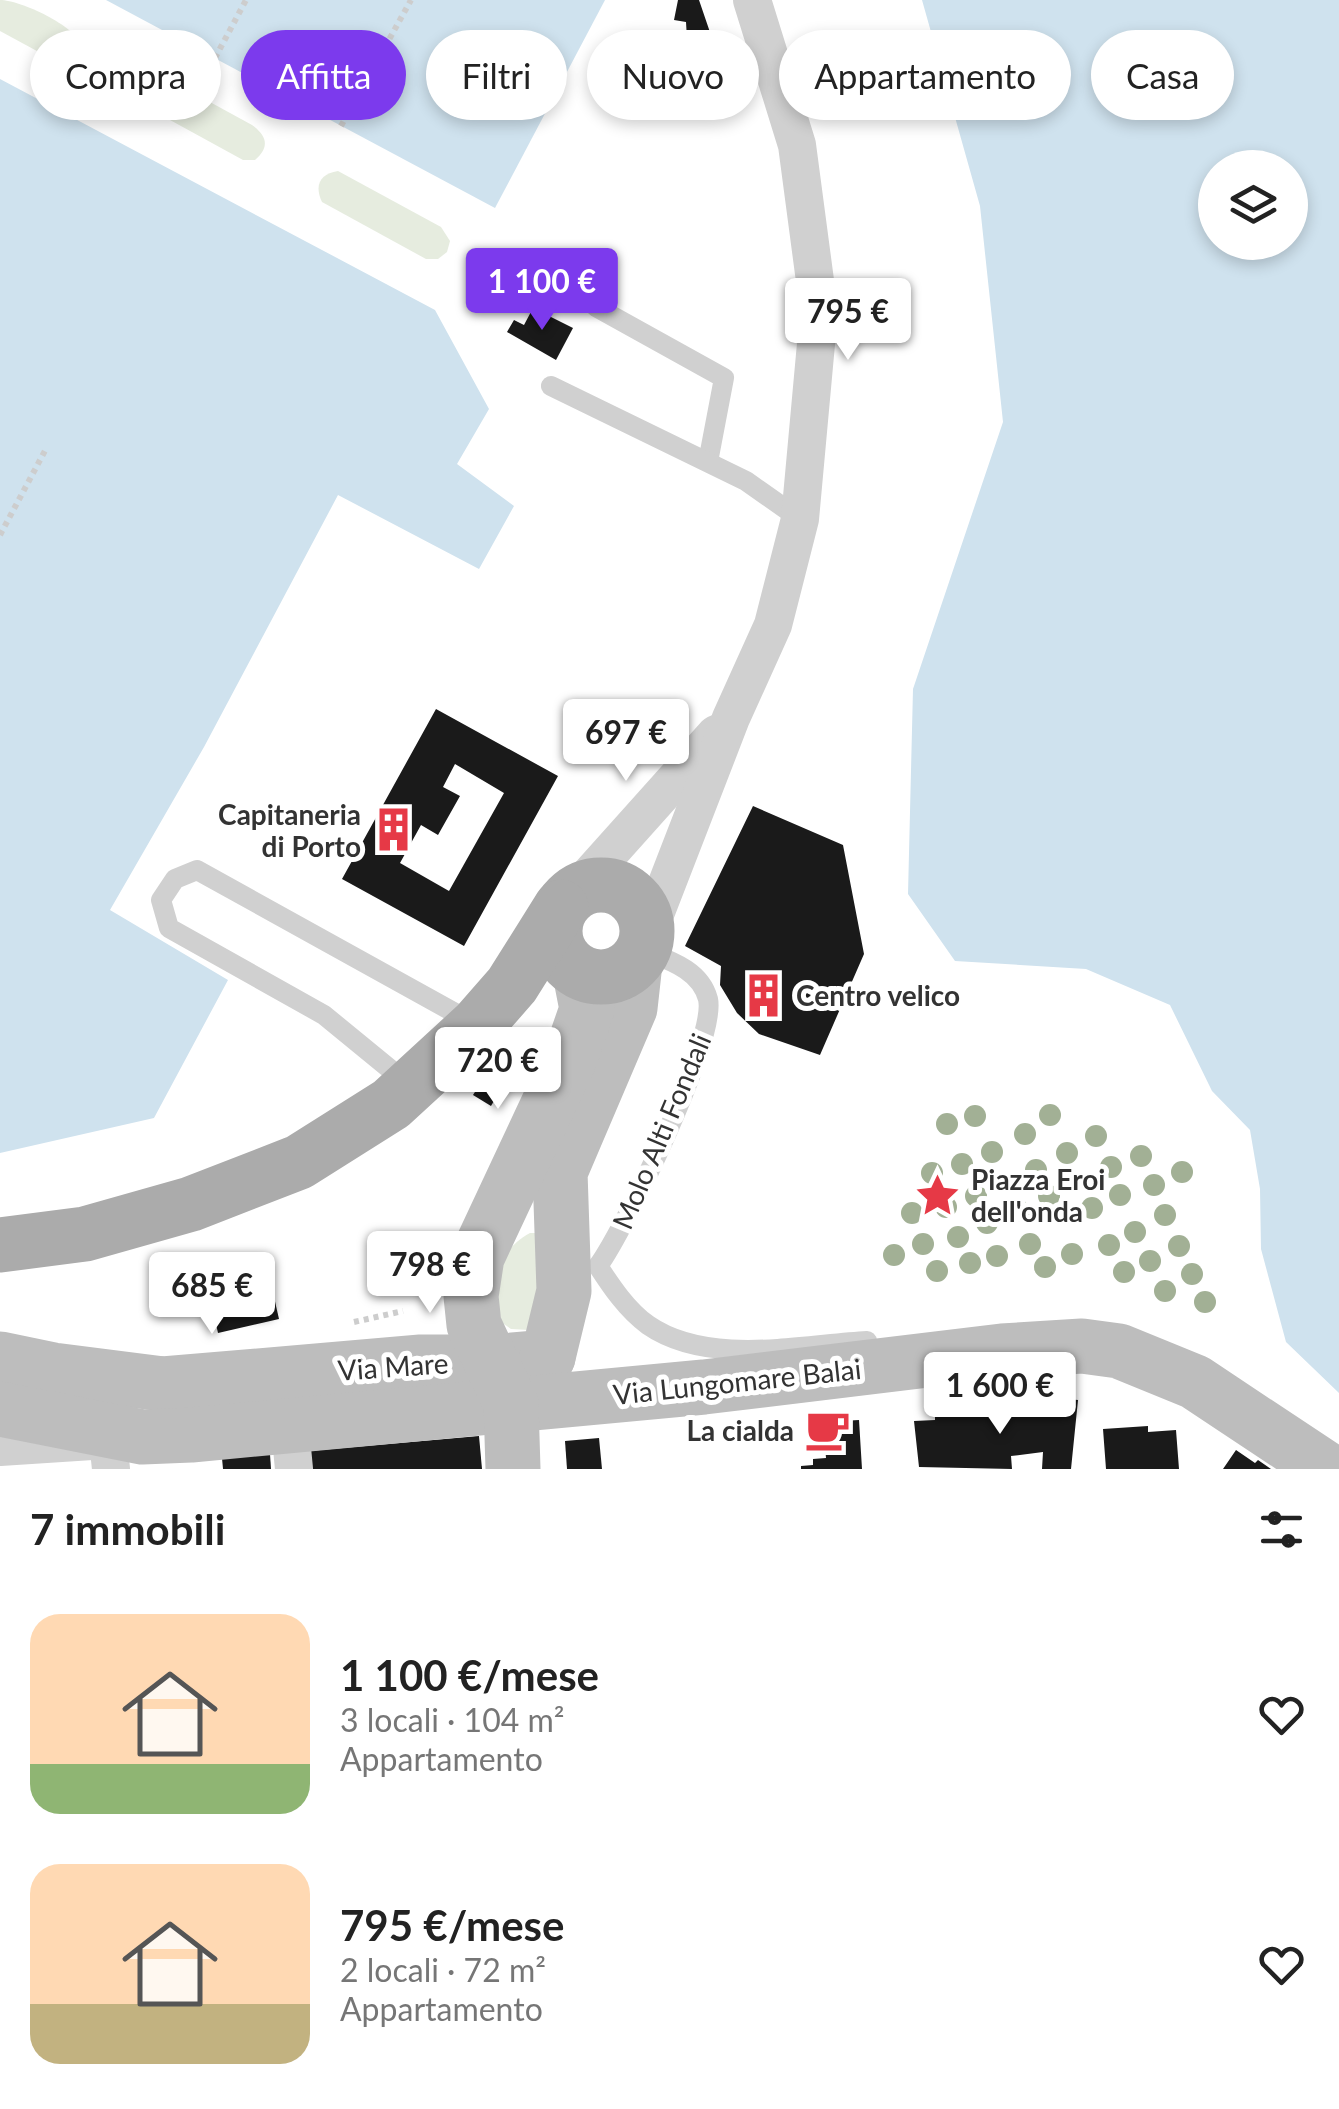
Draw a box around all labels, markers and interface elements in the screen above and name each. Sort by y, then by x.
chip: Compra [30,30,221,120]
chip: Affitta [241,30,406,120]
chip: Filtri [426,30,567,120]
chip: Nuovo [587,30,759,120]
chip: Appartamento [779,30,1071,120]
chip: Casa [1091,30,1234,120]
map controls [1198,150,1308,260]
button: layers [1198,150,1308,260]
pin: 1 100 € [450,248,634,333]
text: 1 100 € [488,261,596,300]
pin: 795 € [778,278,918,363]
text: 795 € [807,291,889,330]
pin: 697 € [556,699,696,784]
text: 697 € [585,712,667,751]
place label: Capitaneria di Porto [218,797,361,863]
building icon: Capitaneria di Porto [370,806,418,854]
building icon: Centro velico [739,971,787,1019]
place label: Centro velico [796,978,960,1012]
pin: 720 € [428,1027,568,1112]
street label: Molo Alti Fondali [604,1028,718,1234]
text: 720 € [457,1040,539,1079]
place label: Piazza Eroi dell'onda [971,1162,1105,1228]
place icon: Piazza Eroi dell'onda [914,1171,962,1219]
pin: 798 € [360,1231,500,1316]
text: 798 € [389,1244,471,1283]
pin: 685 € [142,1252,282,1337]
text: 685 € [171,1265,253,1304]
street label: Via Mare [337,1345,449,1387]
street label: Via Lungomare Balai [611,1351,863,1411]
pin: 1 600 € [908,1352,1092,1437]
text: 1 600 € [946,1365,1054,1404]
cafe icon: La cialda [803,1406,851,1454]
place label: La cialda [687,1413,794,1447]
icon: filters [1254,1502,1309,1557]
text: 7 immobili [30,1504,225,1554]
text: 1 100 €/mese [340,1650,599,1700]
icon: home [110,1654,230,1774]
icon: heart [1254,1687,1309,1742]
text: 3 locali · 104 m² [340,1700,564,1739]
text: Appartamento [340,1739,543,1778]
text: 795 €/mese [340,1900,564,1950]
icon: home [110,1904,230,2024]
icon: heart [1254,1937,1309,1992]
text: 2 locali · 72 m² [340,1950,546,1989]
text: Appartamento [340,1989,543,2028]

